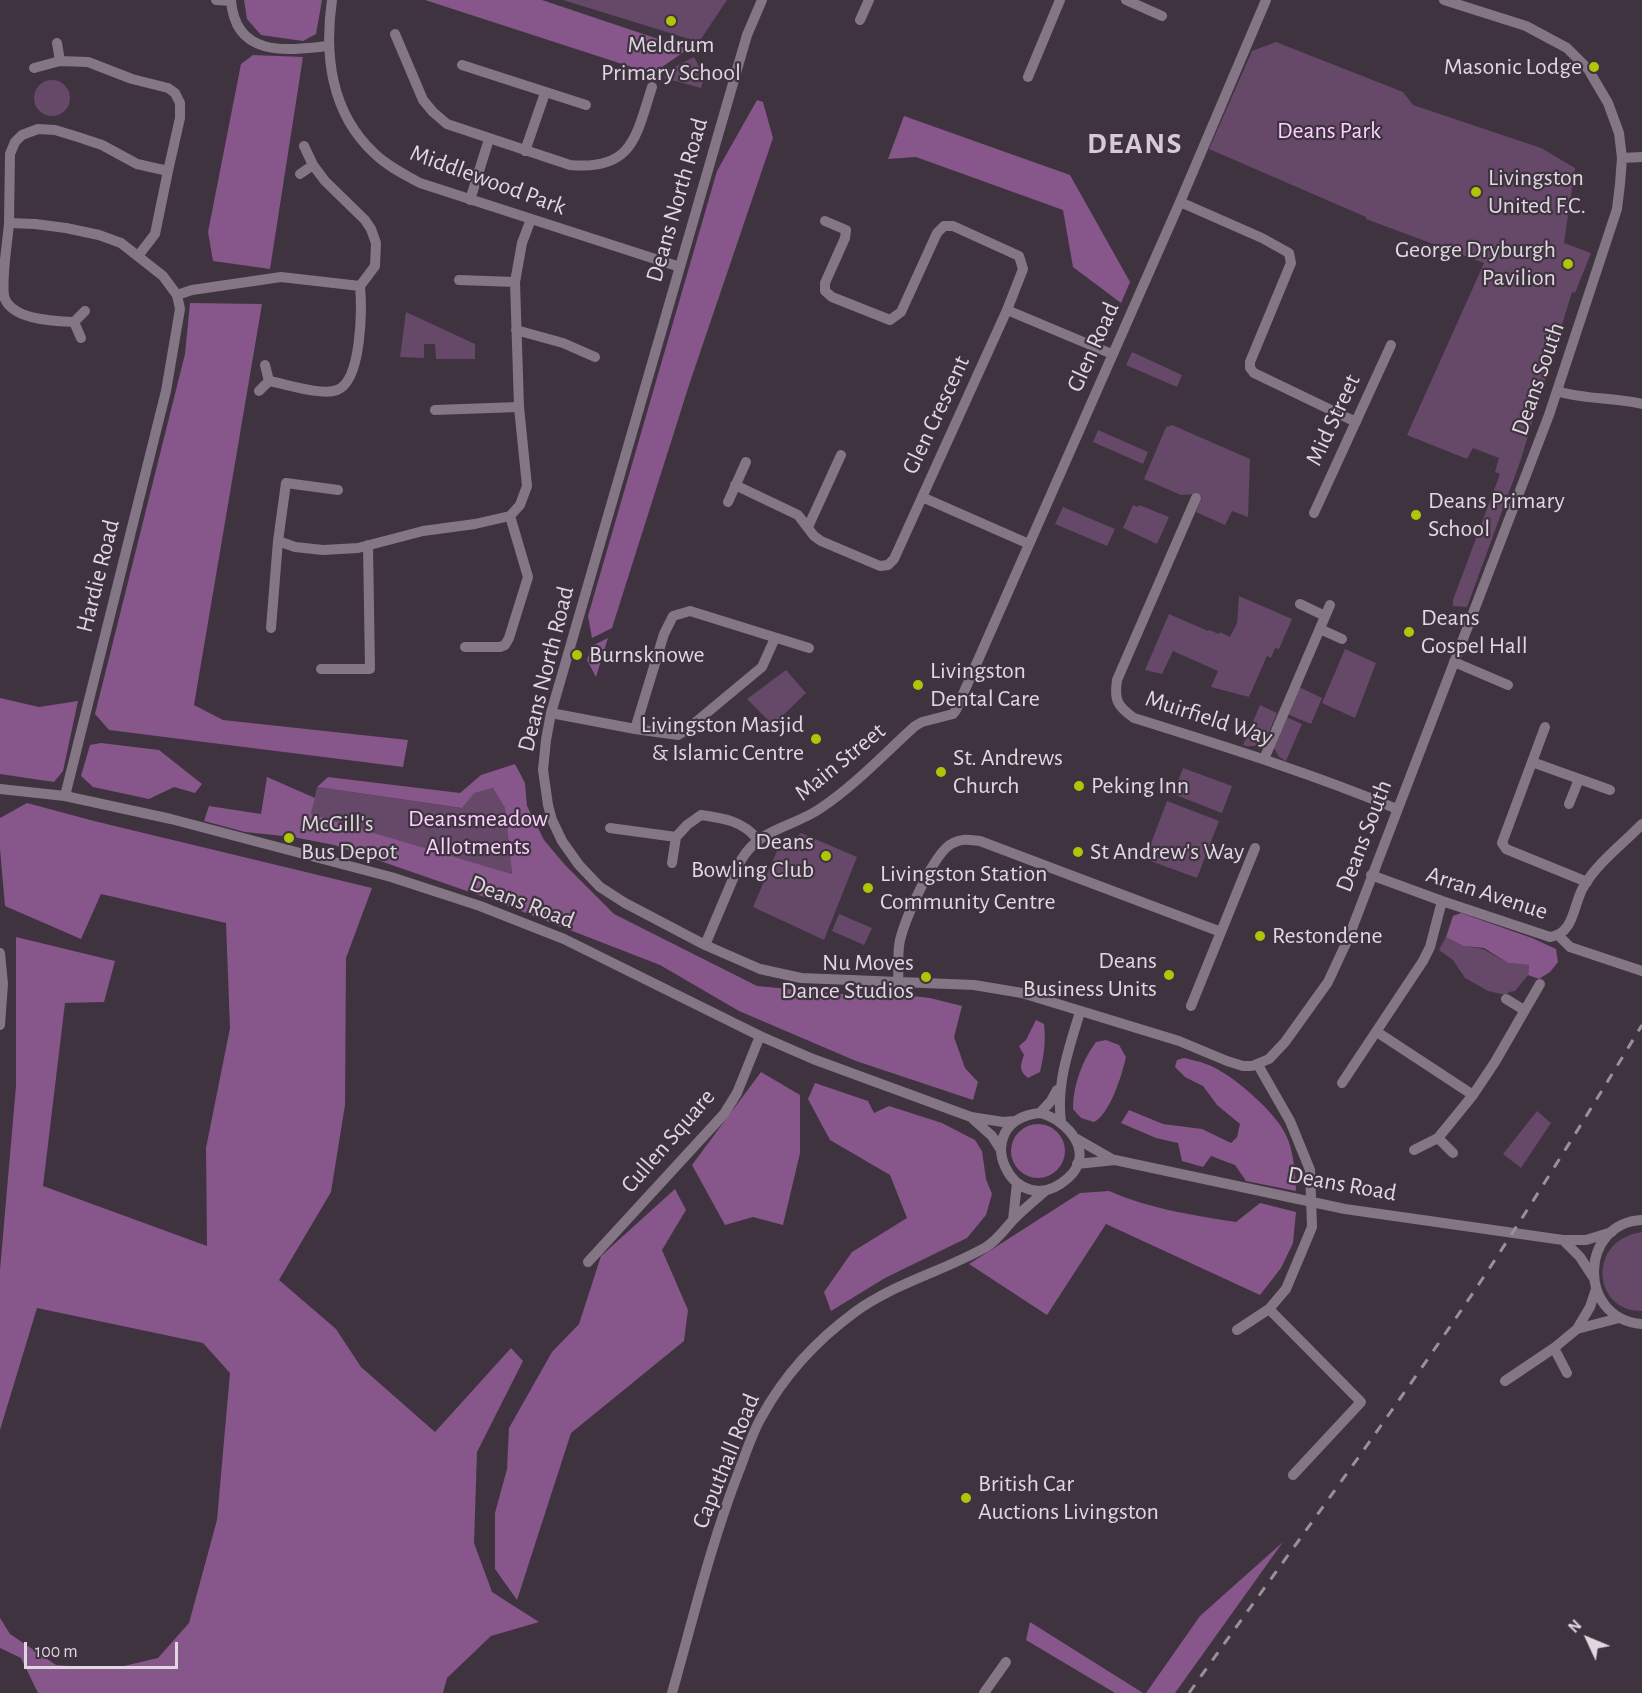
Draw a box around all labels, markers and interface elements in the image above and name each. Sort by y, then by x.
marker: Meldrum Primary School [664,14,678,28]
place label: Meldrum Primary School [601,31,741,87]
place label: Masonic Lodge [1444,53,1582,81]
marker: Masonic Lodge [1587,60,1601,74]
street label: Deans North Road [640,114,714,286]
park label: Deans Park [1277,117,1381,145]
district label: DEANS [1087,126,1183,162]
street label: Middlewood Park [406,138,570,222]
place label: Livingston United F.C. [1488,164,1586,220]
marker: Livingston United F.C. [1469,185,1483,199]
place label: George Dryburgh Pavilion [1395,236,1556,292]
marker: George Dryburgh Pavilion [1561,257,1575,271]
street label: Glen Road [1060,298,1126,396]
street label: Deans South [1505,319,1571,439]
street label: Glen Crescent [896,351,976,479]
street label: Mid Street [1299,370,1367,470]
place label: Deans Primary School [1428,487,1565,543]
marker: Deans Primary School [1409,508,1423,522]
street label: Hardie Road [70,516,126,636]
street label: Deans North Road [512,583,580,755]
place label: Deans Gospel Hall [1421,604,1528,660]
marker: Deans Gospel Hall [1402,625,1416,639]
place label: Burnsknowe [589,641,705,669]
marker: Burnsknowe [570,648,584,662]
place label: Livingston Dental Care [930,657,1040,713]
marker: Livingston Dental Care [911,678,925,692]
street label: Muirfield Way [1142,684,1276,752]
place label: Livingston Masjid & Islamic Centre [641,711,804,767]
street label: Main Street [789,717,891,807]
marker: Livingston Masjid & Islamic Centre [809,732,823,746]
place label: St. Andrews Church [953,744,1063,800]
marker: St. Andrews Church [934,765,948,779]
place label: Peking Inn [1091,772,1189,800]
street label: Deans South [1329,776,1399,896]
marker: Peking Inn [1072,779,1086,793]
park label: Deansmeadow Allotments [408,805,548,861]
place label: McGill's Bus Depot [301,810,397,866]
place label: Deans Bowling Club [691,828,814,884]
marker: McGill's Bus Depot [282,831,296,845]
place label: St Andrew's Way [1090,838,1244,866]
marker: St Andrew's Way [1071,845,1085,859]
marker: Deans Bowling Club [819,849,833,863]
place label: Livingston Station Community Centre [880,860,1056,916]
street label: Arran Avenue [1423,860,1551,926]
street label: Deans Road [465,869,579,935]
marker: Livingston Station Community Centre [861,881,875,895]
place label: Restondene [1272,922,1383,950]
marker: Restondene [1253,929,1267,943]
place label: Deans Business Units [1023,947,1157,1003]
place label: Nu Moves Dance Studios [781,949,914,1005]
marker: Deans Business Units [1162,968,1176,982]
marker: Nu Moves Dance Studios [919,970,933,984]
street label: Cullen Square [615,1083,721,1199]
street label: Deans Road [1285,1160,1399,1208]
street label: Caputhall Road [686,1389,766,1533]
place label: British Car Auctions Livingston [978,1470,1159,1526]
marker: British Car Auctions Livingston [959,1491,973,1505]
north arrow [1558,1609,1618,1669]
text: N [1565,1617,1585,1636]
scale bar [27,1630,182,1668]
text: 100 m [35,1643,78,1661]

